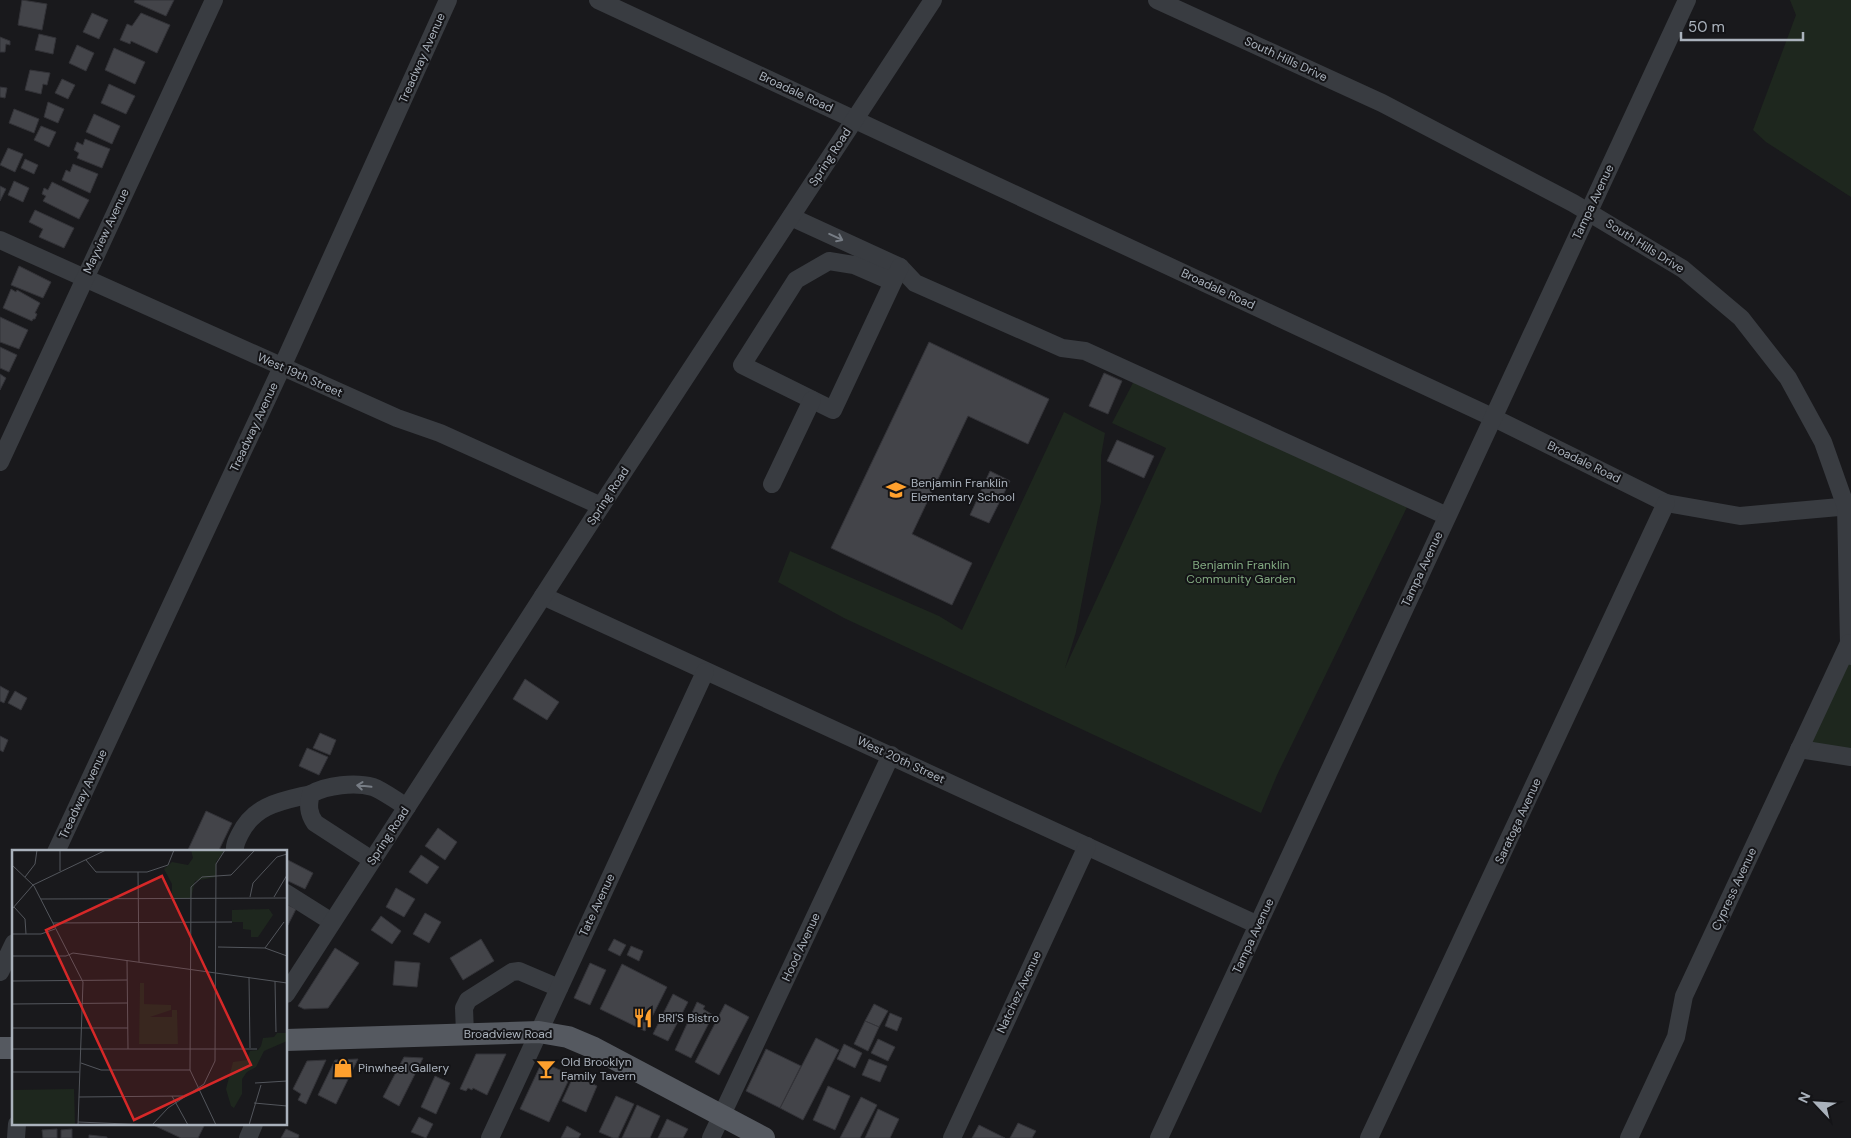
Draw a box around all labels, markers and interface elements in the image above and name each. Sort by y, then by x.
street label: Treadway Avenue [395,10,449,106]
scale bar [1681,10,1804,42]
text: 50 m [1688,17,1725,37]
street label: South Hills Drive [1242,33,1330,85]
street label: Broadale Road [756,68,836,116]
street label: Spring Road [805,125,855,189]
street label: Tampa Avenue [1569,162,1617,242]
street label: Mayview Avenue [79,186,133,276]
street label: South Hills Drive [1603,215,1687,277]
one-way arrow [828,233,843,243]
street label: Broadale Road [1178,265,1258,313]
street label: West 19th Street [255,349,345,401]
street label: Treadway Avenue [226,379,282,474]
street label: Broadale Road [1545,437,1623,487]
street label: Spring Road [583,464,633,528]
place label: Benjamin Franklin Elementary School [911,475,1015,505]
school or university icon: Benjamin Franklin Elementary School [885,479,907,501]
street label: Tampa Avenue [1398,529,1446,609]
park label: Benjamin Franklin Community Garden [1186,557,1296,587]
street label: West 20th Street [854,733,948,788]
street label: Treadway Avenue [55,746,111,841]
street label: Saratoga Avenue [1491,775,1545,866]
one-way arrow [356,782,372,791]
street label: Spring Road [363,804,413,868]
street label: Cypress Avenue [1708,845,1760,933]
inset map [12,850,288,1126]
street label: Tate Avenue [575,871,619,939]
street label: Tampa Avenue [1229,896,1277,976]
street label: Hood Avenue [778,910,824,984]
street label: Natchez Avenue [993,948,1045,1036]
restaurant icon: BRI'S Bistro [632,1007,654,1029]
place label: BRI'S Bistro [658,1010,719,1026]
street label: Broadview Road [464,1026,552,1042]
place label: Old Brooklyn Family Tavern [561,1054,636,1084]
shop icon: Pinwheel Gallery [332,1057,354,1079]
bar icon: Old Brooklyn Family Tavern [535,1058,557,1080]
place label: Pinwheel Gallery [358,1060,450,1076]
north arrow [1791,1078,1841,1128]
text: N [1794,1089,1815,1106]

